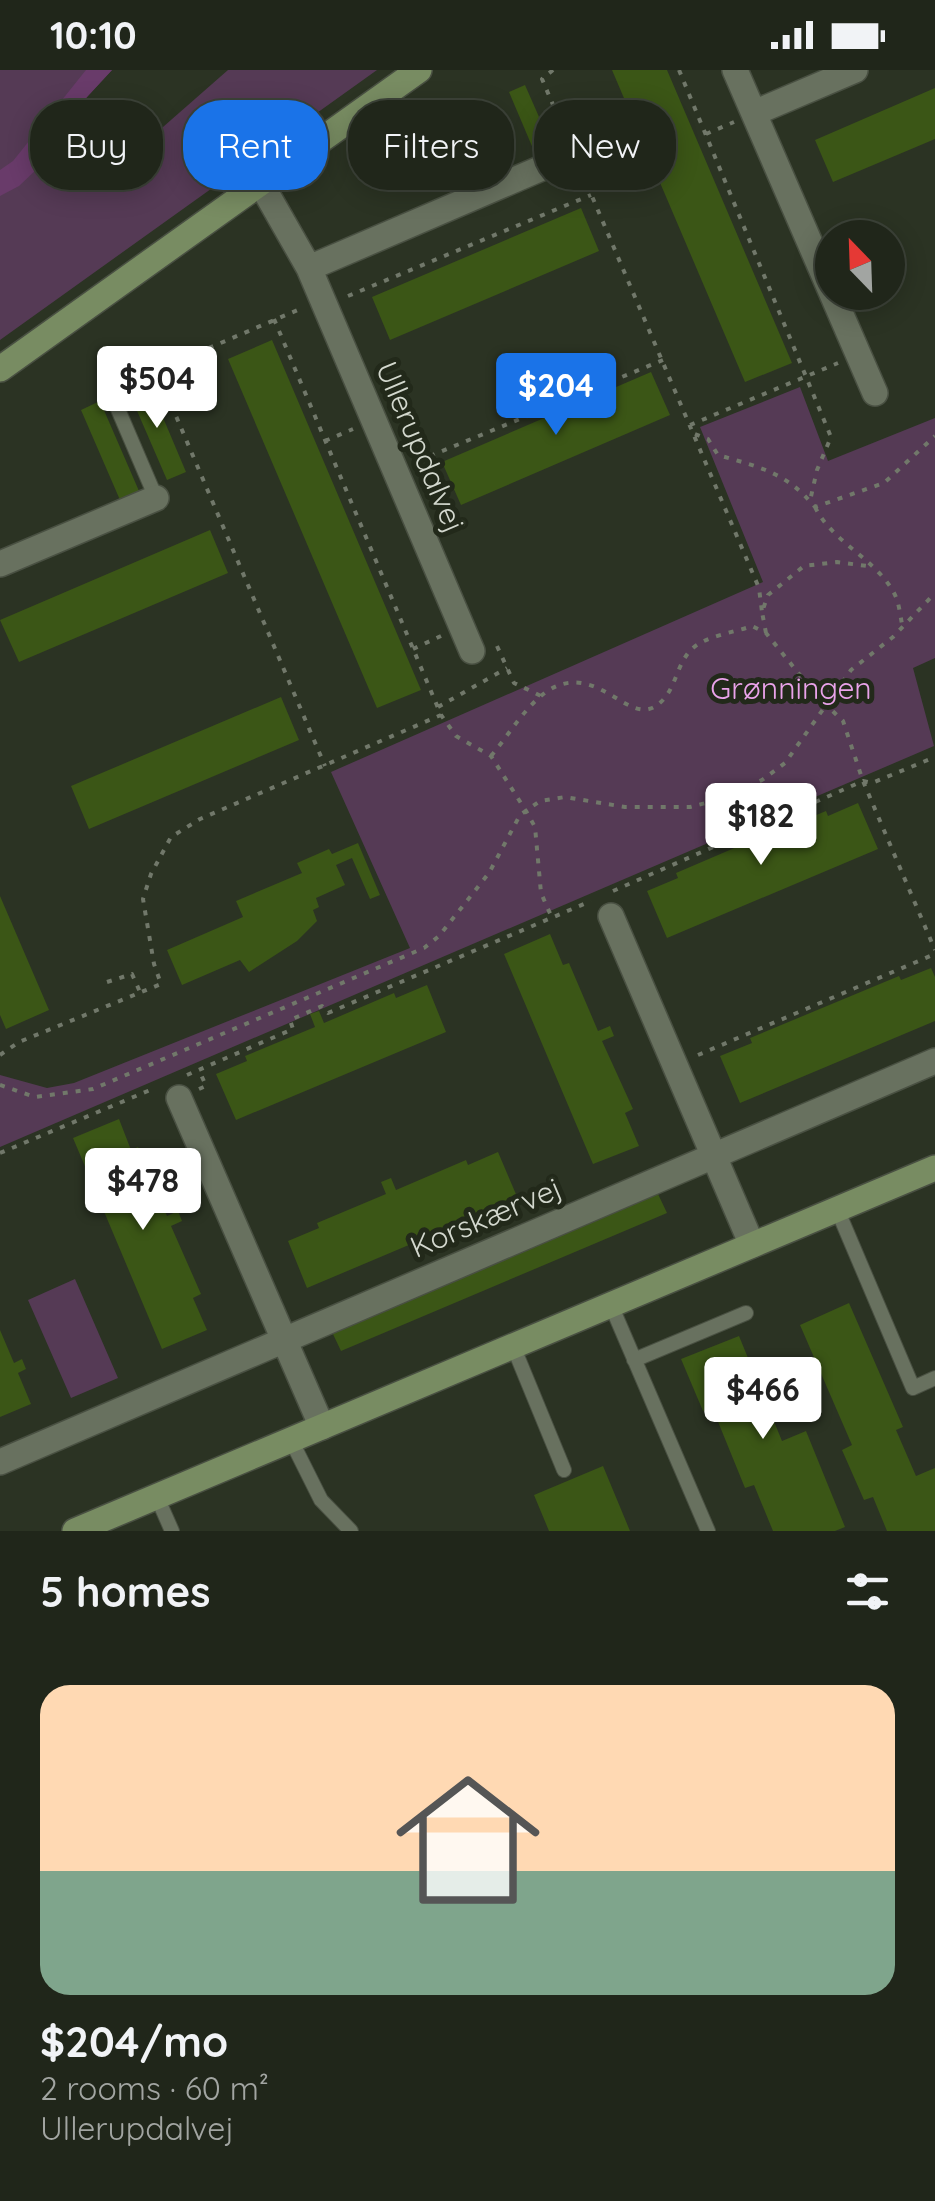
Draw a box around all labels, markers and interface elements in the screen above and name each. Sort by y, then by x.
text: 10:10 [50,11,137,59]
chip: Buy [30,100,163,190]
chip: Rent [183,100,328,190]
chip: Filters [348,100,514,190]
chip: New [534,100,676,190]
north arrow [815,220,905,310]
map controls [815,220,905,310]
pin: $504 [98,346,216,431]
pin: $204 [497,353,615,438]
street label: Ullerupdalvej [368,355,474,538]
text: $504 [119,358,195,398]
text: $204 [518,365,594,405]
park label: Grønningen [710,669,872,707]
pin: $182 [702,783,820,868]
text: $182 [727,795,795,835]
pin: $478 [84,1148,202,1233]
text: $478 [107,1160,179,1200]
street label: Korskærvej [404,1168,567,1266]
pin: $466 [704,1357,822,1442]
text: $466 [726,1369,800,1409]
icon: filters [840,1564,895,1619]
text: 5 homes [40,1565,211,1618]
icon: home [378,1750,558,1930]
text: $204/mo [40,2015,228,2068]
text: 2 rooms · 60 m² [40,2068,269,2108]
text: Ullerupdalvej [40,2108,234,2148]

